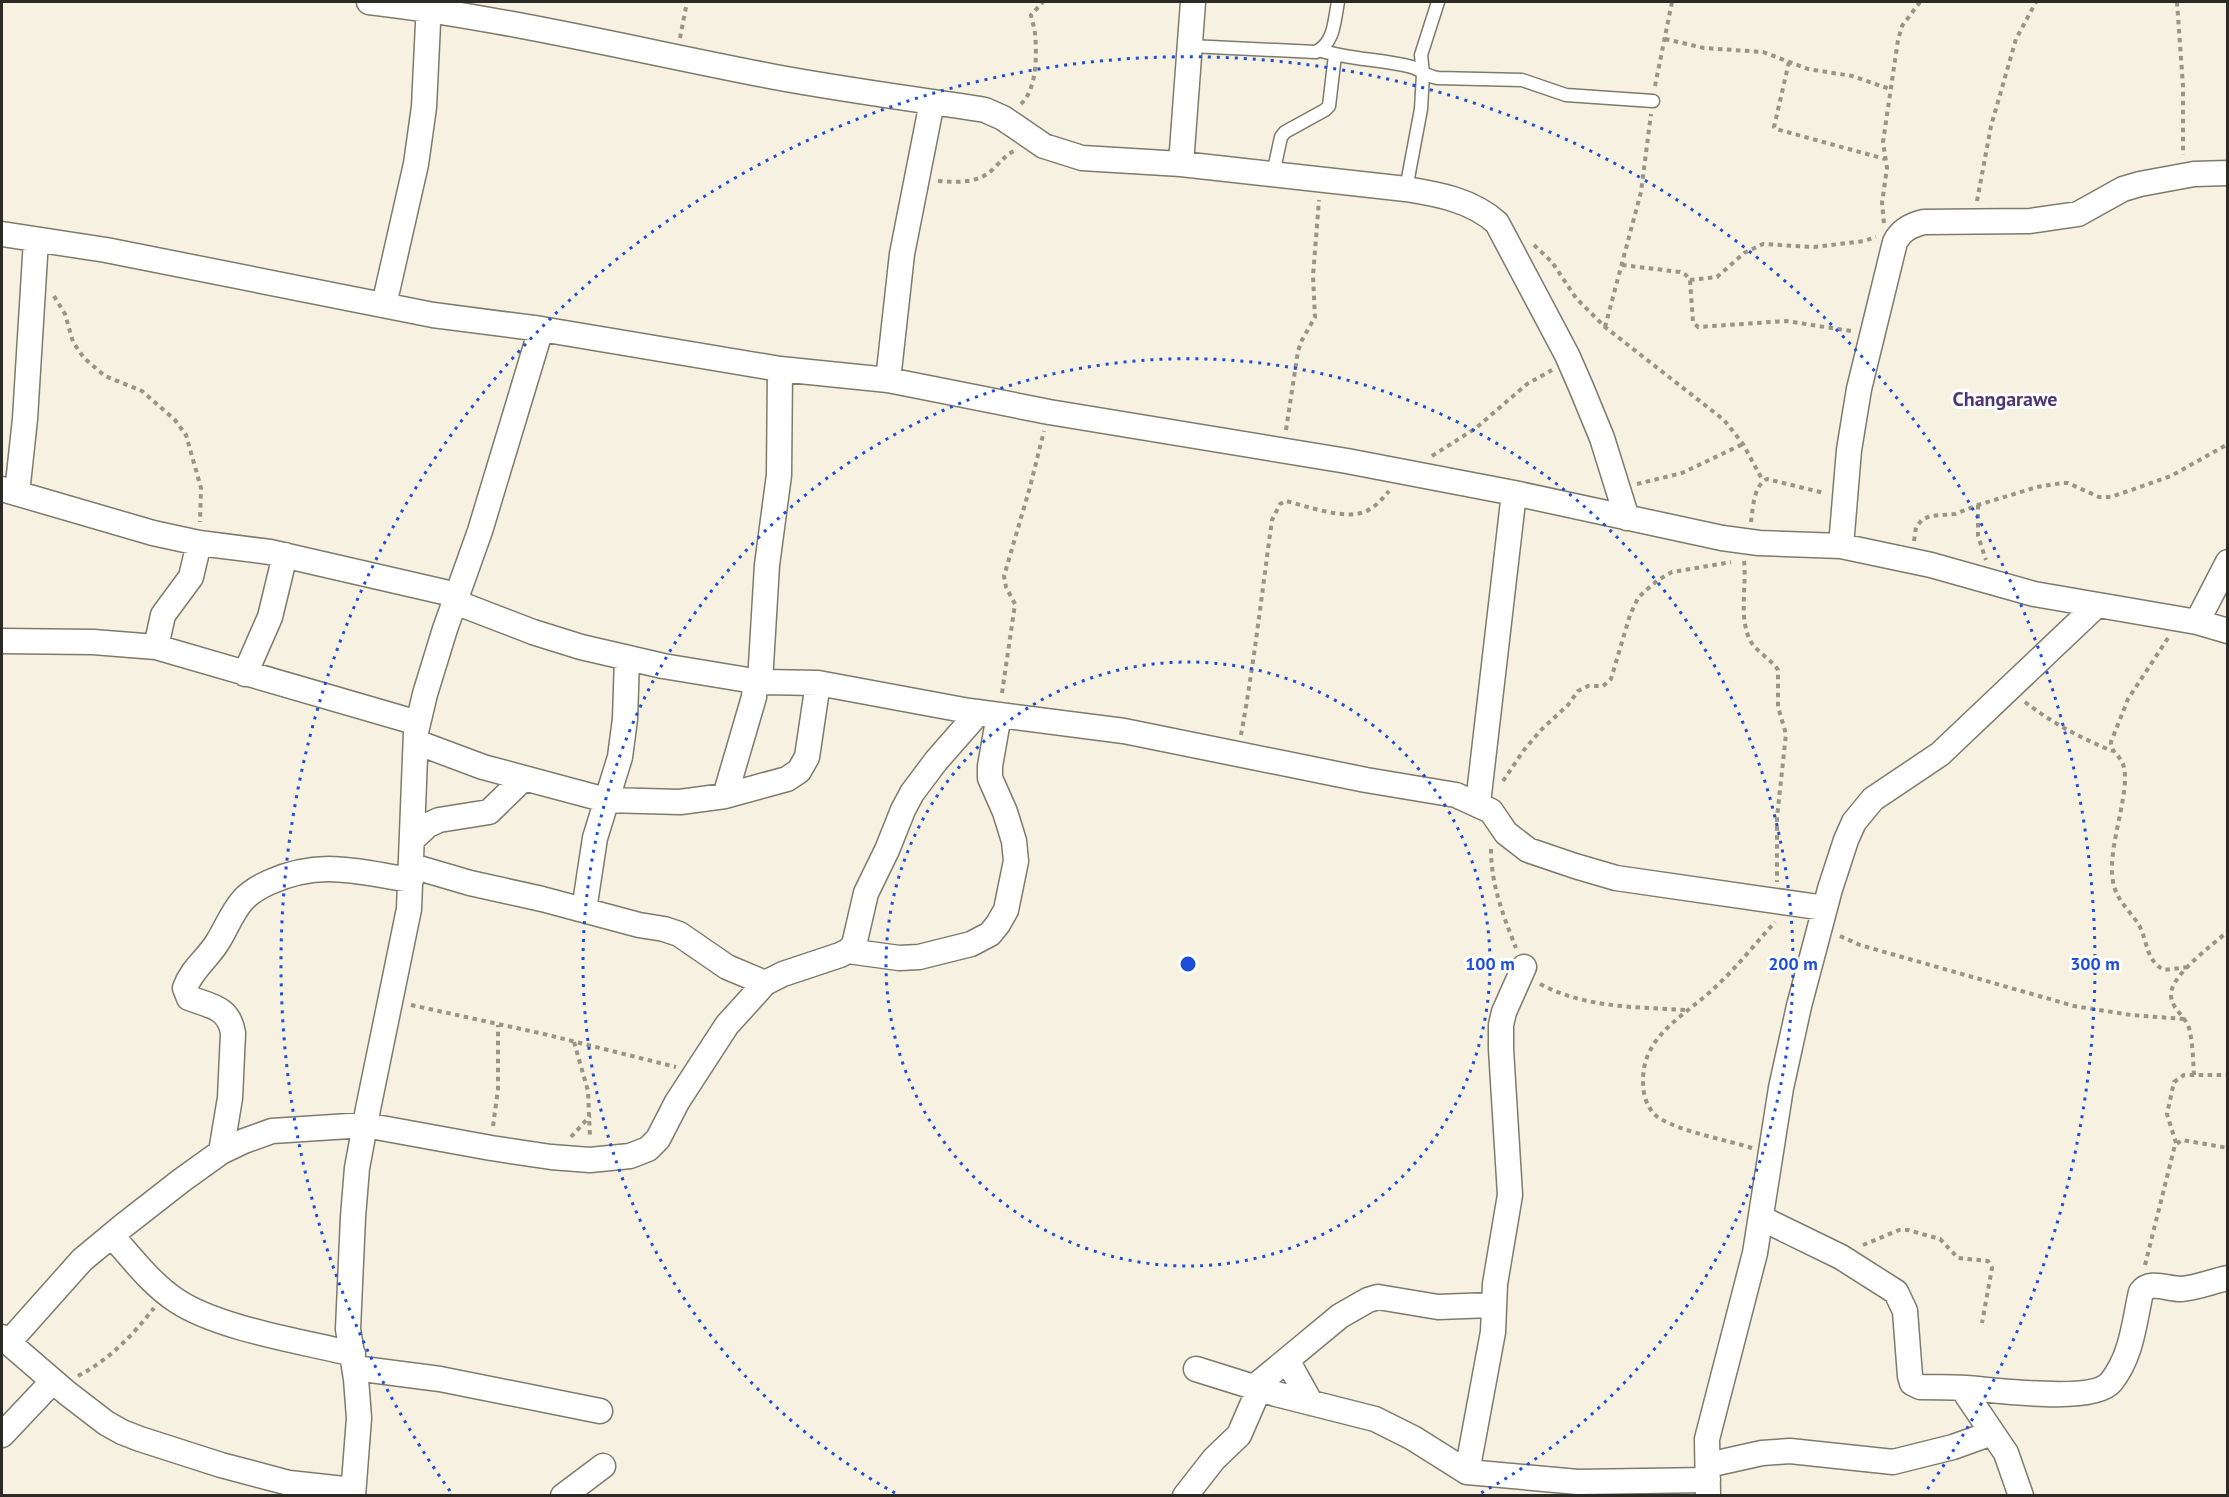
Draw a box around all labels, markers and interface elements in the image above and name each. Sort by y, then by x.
district label: Changarawe [1953,386,2057,412]
text: 100 m [1465,952,1515,975]
text: 200 m [1768,952,1818,975]
text: 300 m [2070,952,2120,975]
centre of rings [1178,954,1198,974]

